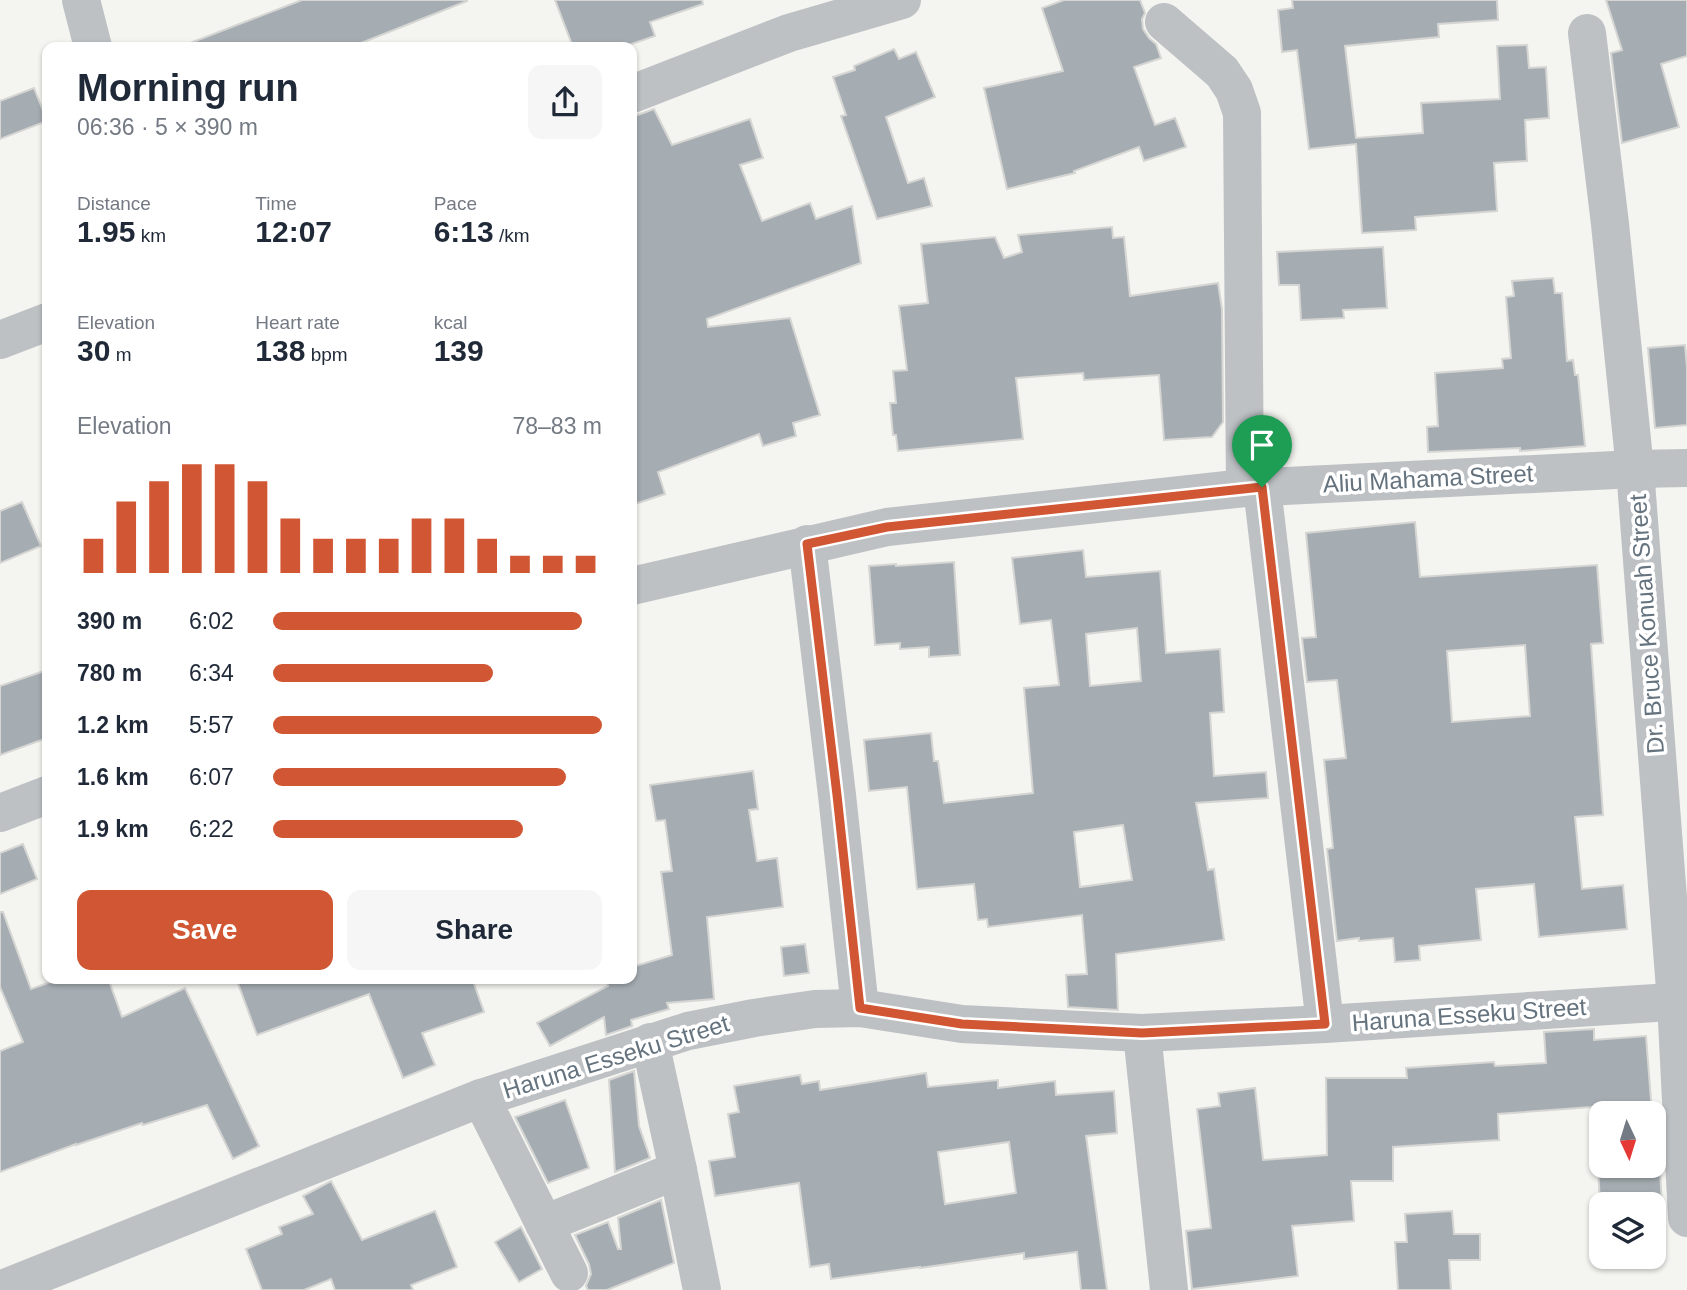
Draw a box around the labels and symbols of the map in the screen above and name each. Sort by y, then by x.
pin [1232,415,1292,487]
street label: Aliu Mahama Street [1322,459,1534,497]
street label: Dr. Bruce Konuah Street [1624,493,1669,755]
street label: Haruna Esseku Street [1351,993,1587,1036]
street label: Haruna Esseku Street [500,1009,732,1104]
north arrow [1589,1101,1666,1178]

